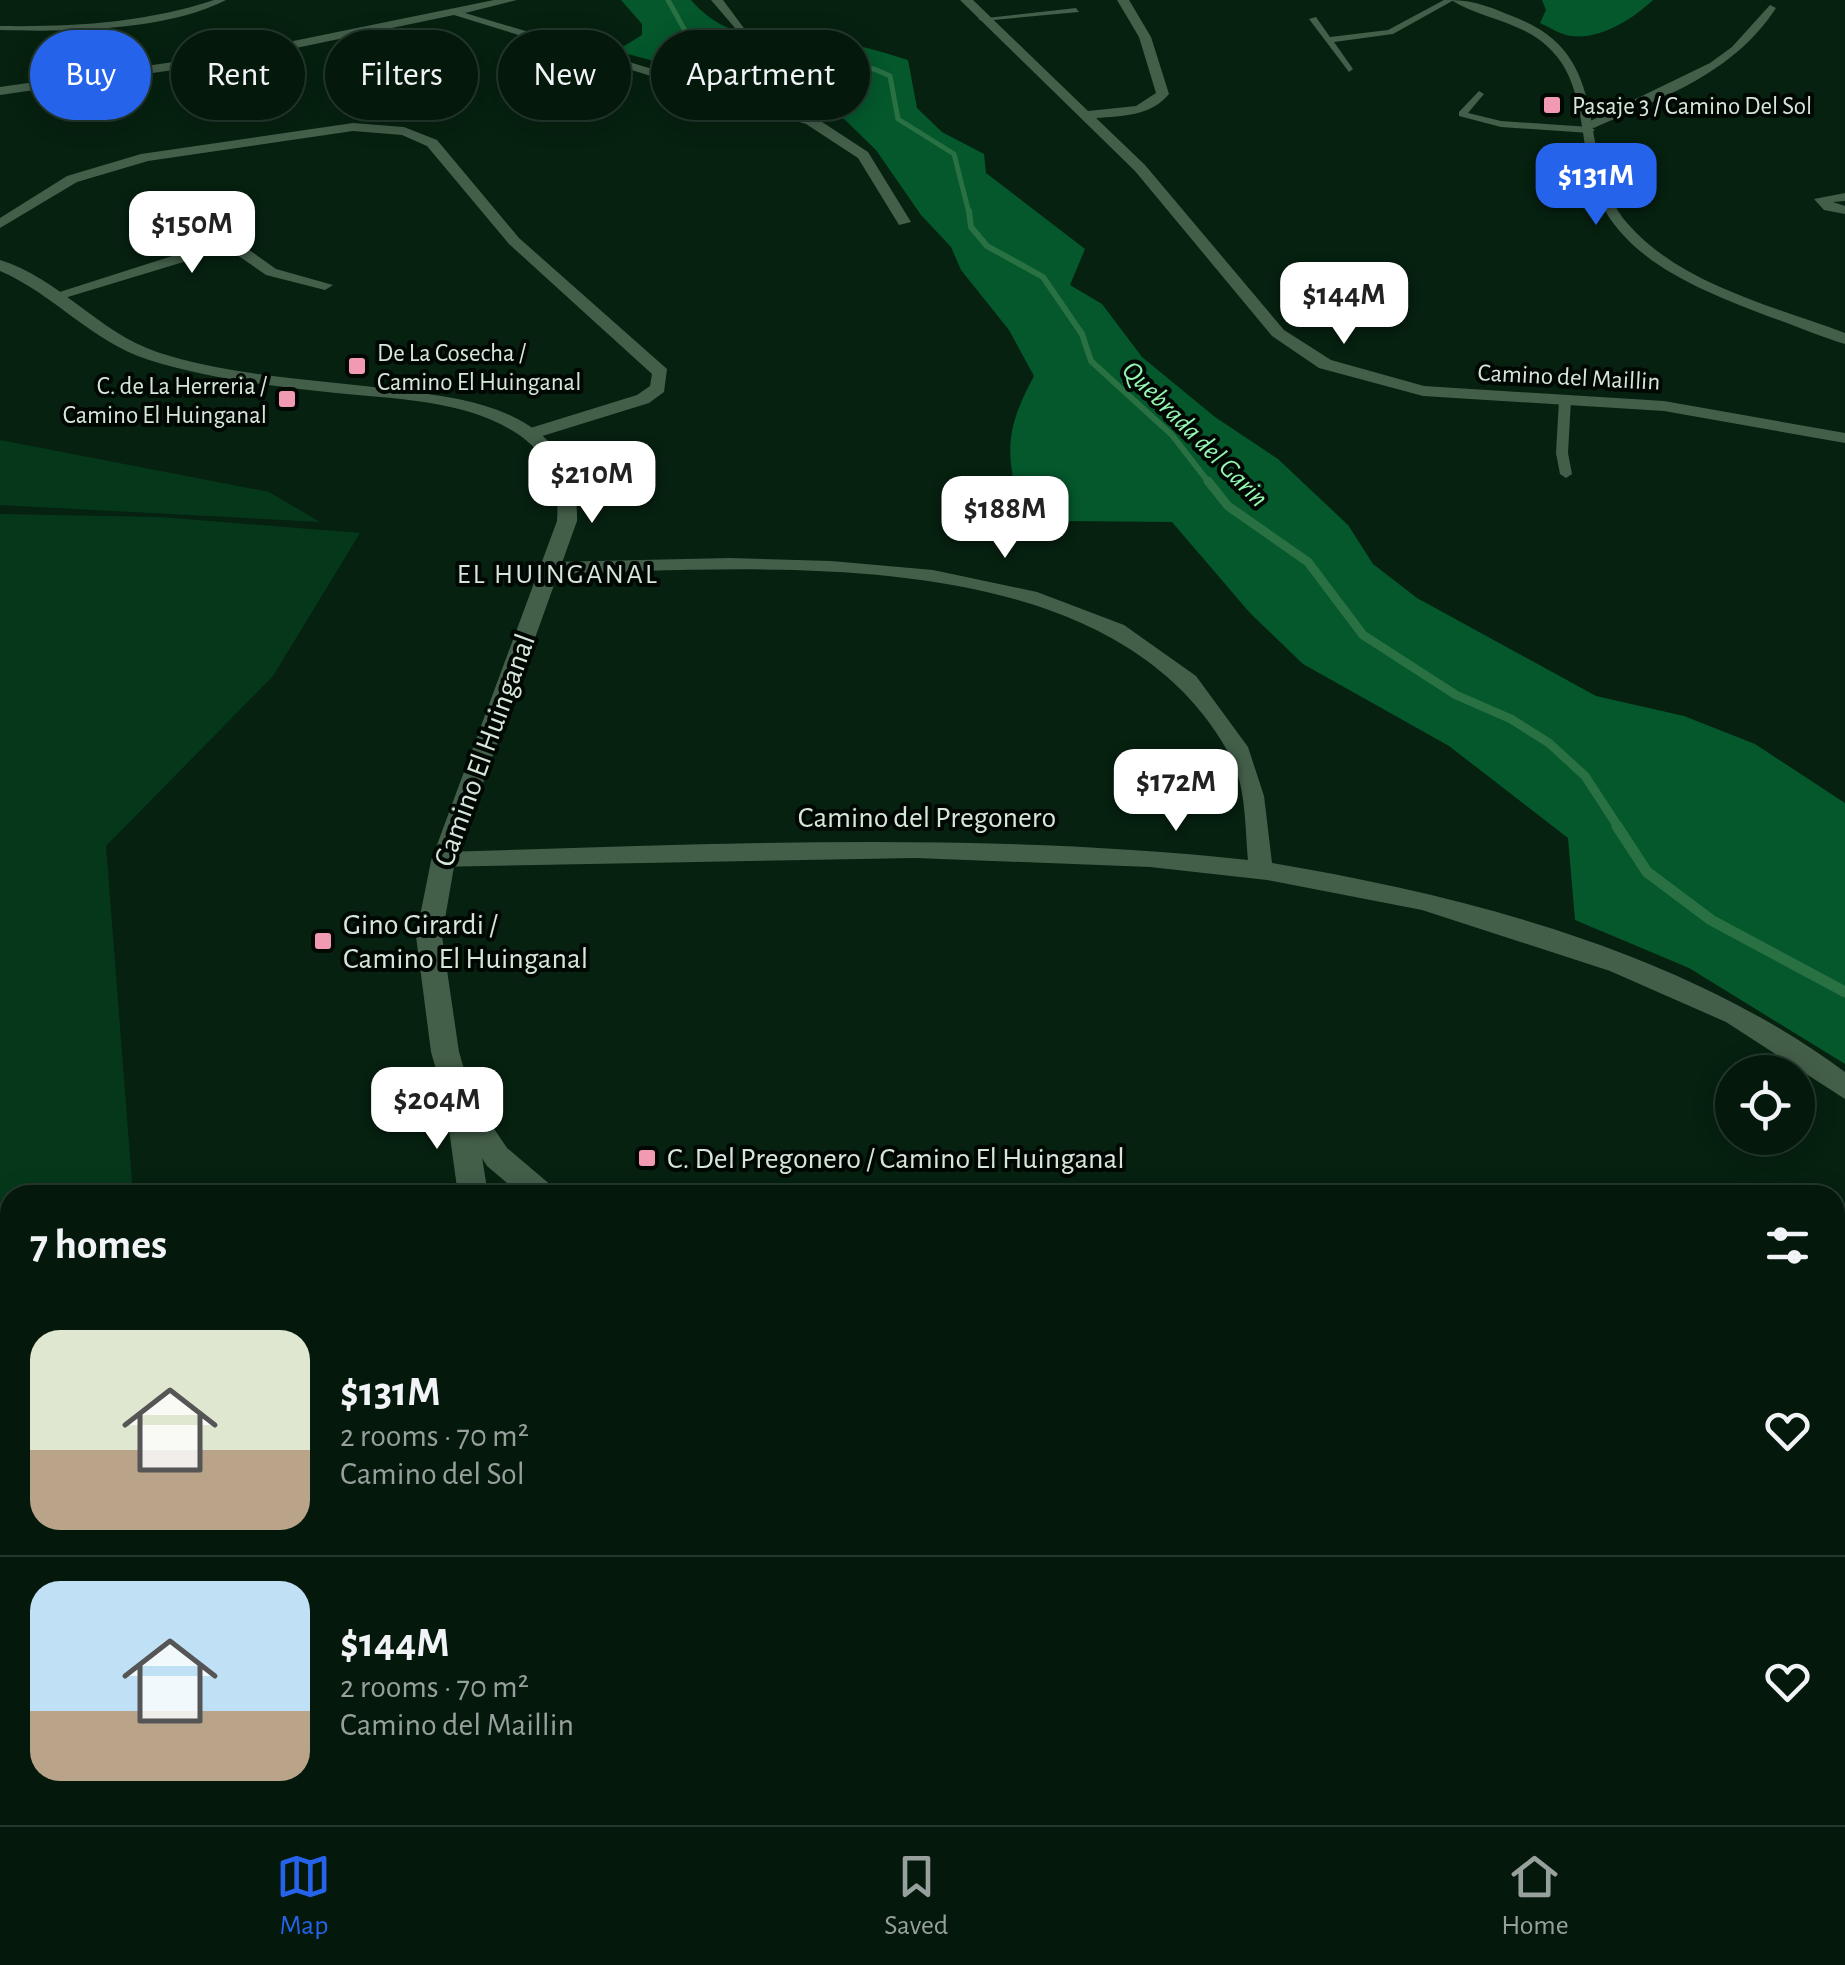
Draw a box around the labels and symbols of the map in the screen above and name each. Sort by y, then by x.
marker: Pasaje 3 / Camino Del Sol [1541,94,1563,116]
place label: Pasaje 3 / Camino Del Sol [1572,94,1812,119]
pin: $131M [1526,143,1666,228]
pin: $150M [122,191,262,276]
pin: $144M [1274,262,1414,347]
place label: De La Cosecha / Camino El Huinganal [377,341,581,395]
marker: De La Cosecha / Camino El Huinganal [346,355,368,377]
water label: Quebrada del Garin [1116,356,1273,513]
street label: Camino del Maillin [1477,360,1661,395]
place label: C. de La Herreria / Camino El Huinganal [63,374,268,428]
marker: C. de La Herreria / Camino El Huinganal [276,388,298,410]
pin: $210M [522,441,662,526]
pin: $188M [935,476,1075,561]
district label: EL HUINGANAL [457,561,659,589]
street label: Camino El Huinganal [429,630,541,871]
pin: $172M [1106,749,1246,834]
street label: Camino del Pregonero [798,803,1056,833]
place label: Gino Girardi / Camino El Huinganal [343,910,588,974]
marker: Gino Girardi / Camino El Huinganal [312,930,334,952]
pin: $204M [367,1067,507,1152]
place label: C. Del Pregonero / Camino El Huinganal [667,1144,1125,1174]
marker: C. Del Pregonero / Camino El Huinganal [636,1147,658,1169]

